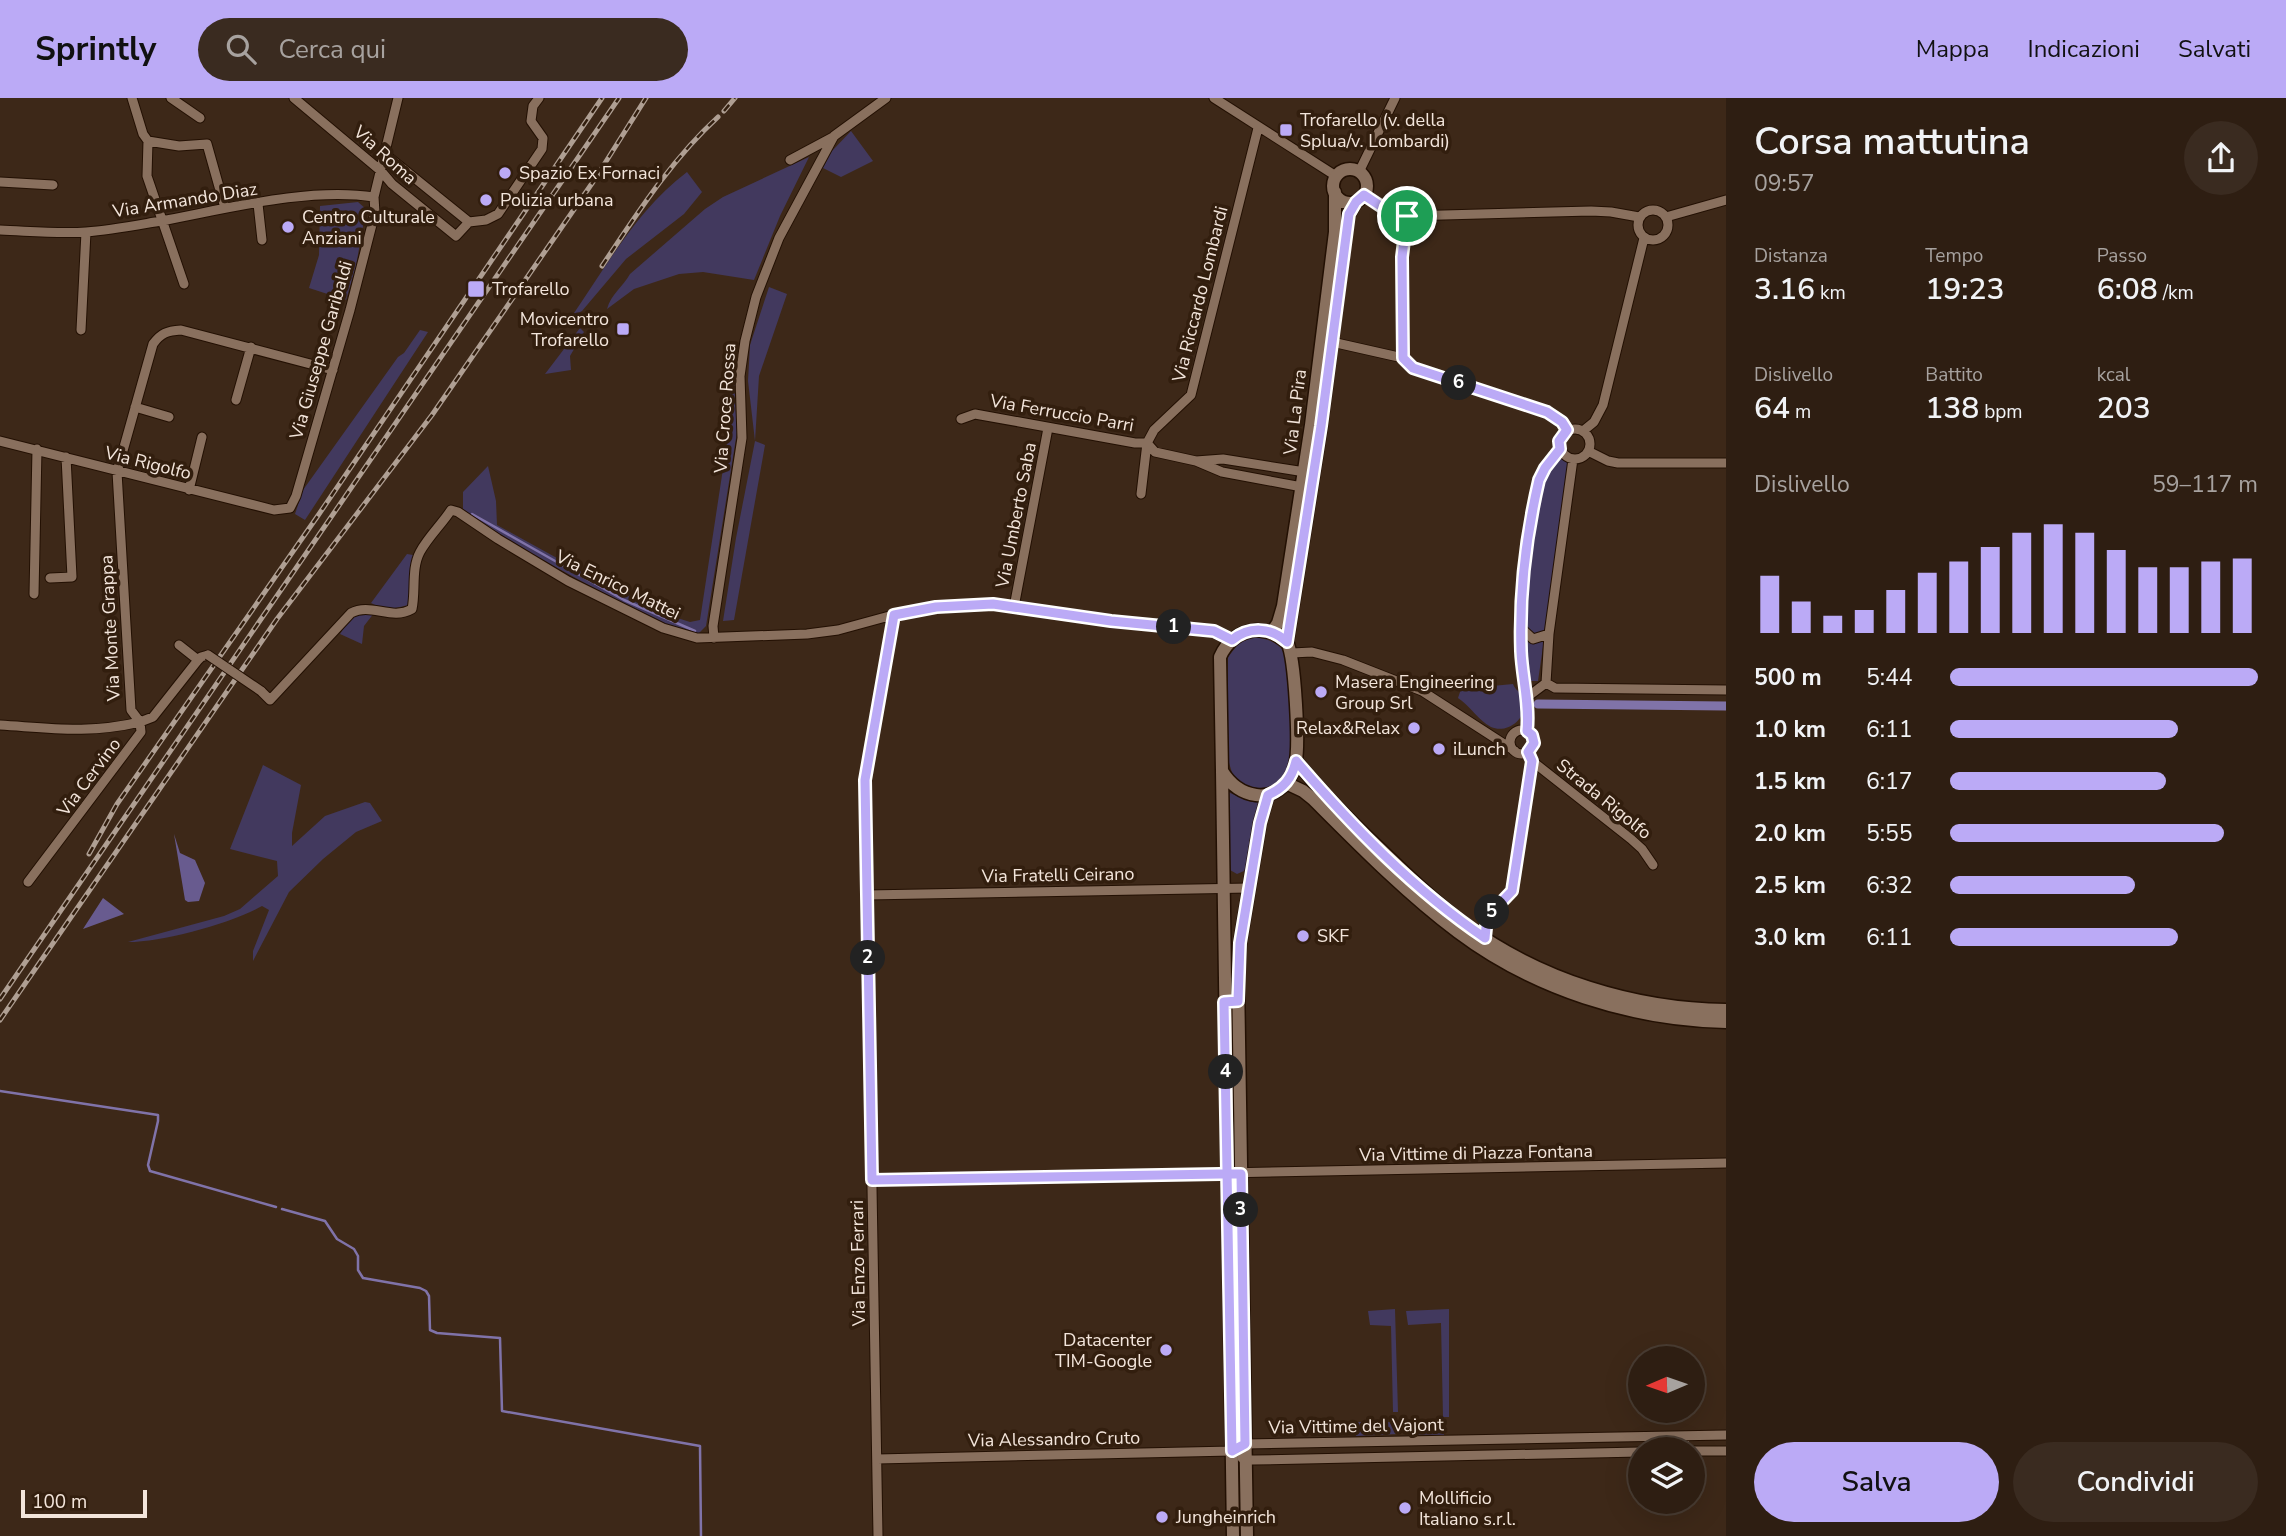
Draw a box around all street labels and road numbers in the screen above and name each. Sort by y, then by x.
street label: Via Roma [347,119,422,190]
street label: Via Armando Diaz [110,177,259,223]
street label: Via Riccardo Lombardi [1166,204,1233,385]
street label: Via Giuseppe Garibaldi [284,258,358,443]
street label: Via Croce Rossa [708,342,742,475]
street label: Via La Pira [1278,368,1312,457]
street label: Via Ferruccio Parri [987,388,1136,437]
street label: Via Rigolfo [101,440,194,485]
street label: Via Umberto Saba [990,440,1042,591]
street label: Via Enrico Mattei [551,544,684,626]
street label: Via Monte Grappa [94,554,126,703]
street label: Via Cervino [51,733,126,822]
street label: Strada Rigolfo [1552,753,1656,845]
street label: Via Fratelli Ceirano [980,862,1135,888]
street label: Via Vittime di Piazza Fontana [1358,1139,1593,1167]
street label: Via Enzo Ferrari [845,1200,871,1327]
street label: Via Vittime del Vajont [1267,1412,1444,1440]
street label: Via Alessandro Cruto [967,1426,1140,1453]

